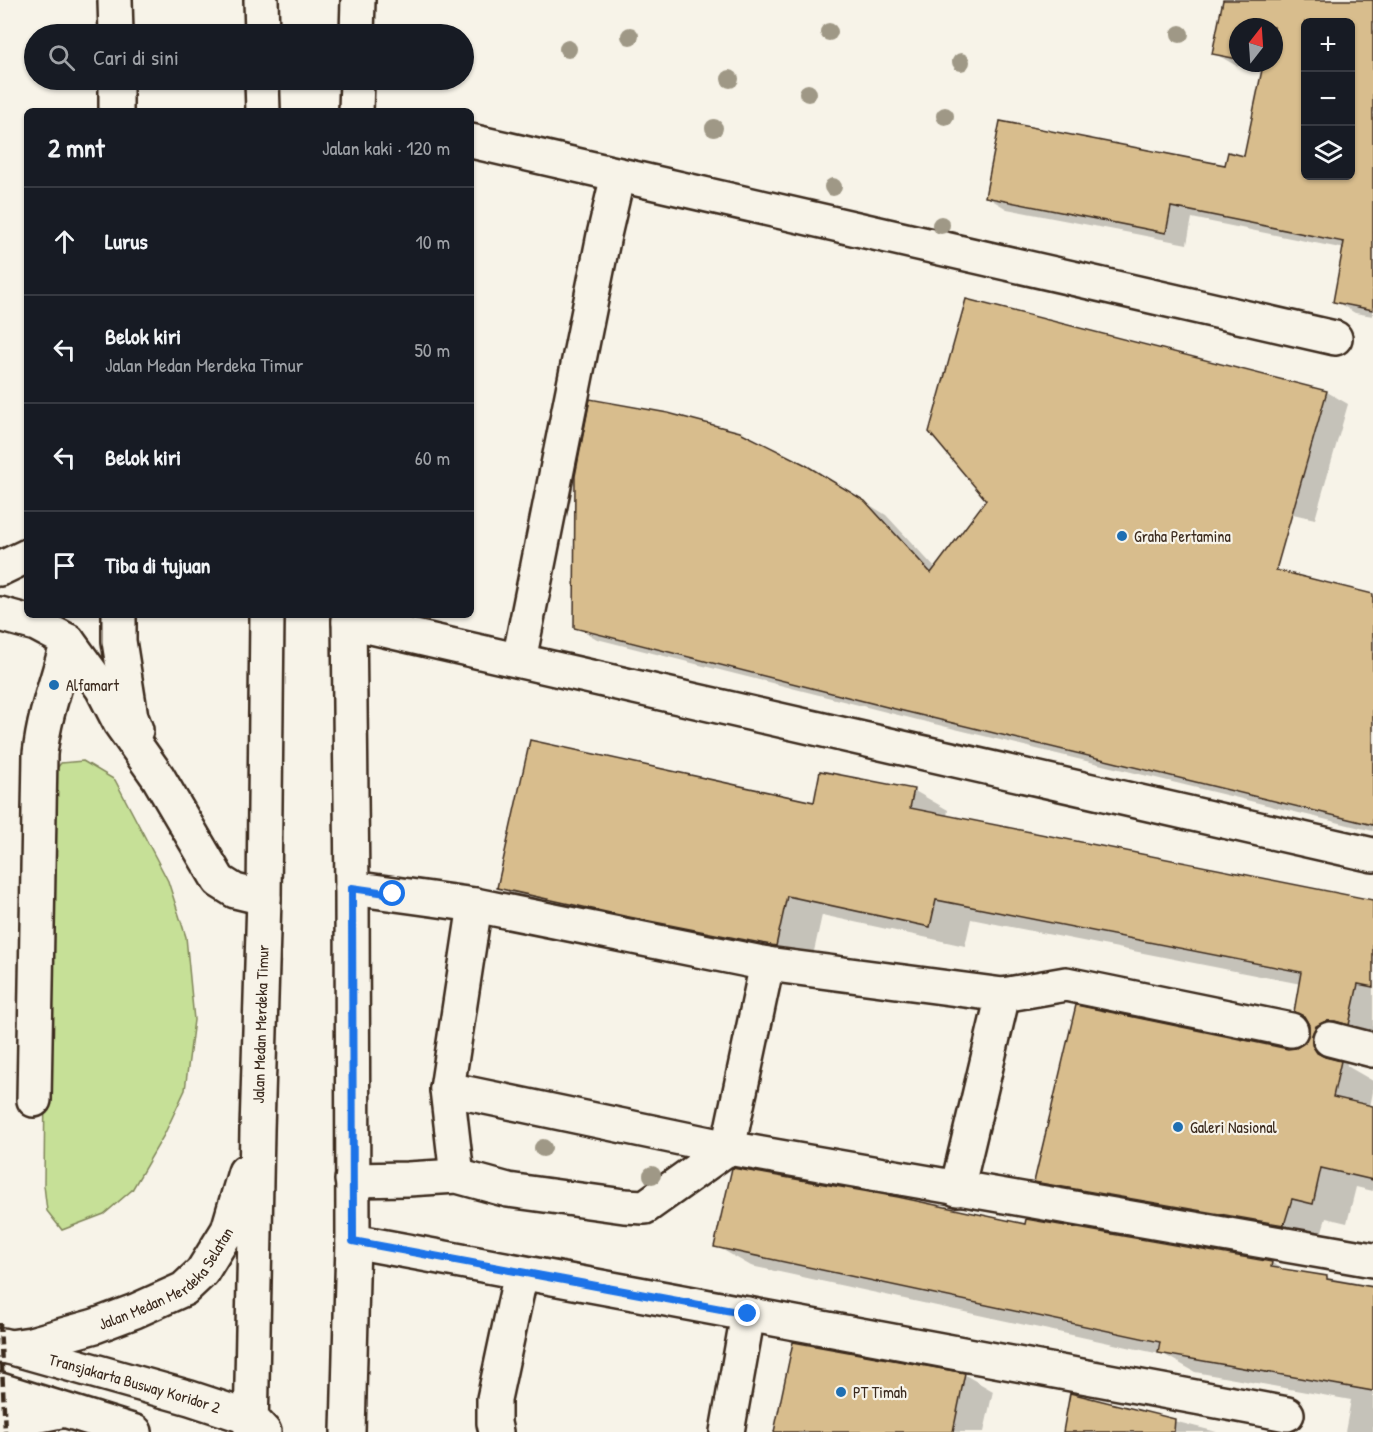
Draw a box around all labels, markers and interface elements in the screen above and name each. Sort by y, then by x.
north arrow [1229,18,1283,72]
map controls [1301,18,1355,180]
button: + [1301,18,1355,72]
search box [24,24,474,90]
icon: search [45,41,78,74]
text: Cari di sini [93,42,179,72]
button: − [1301,72,1355,126]
button: layers [1301,126,1355,180]
text: 2 mnt [48,130,105,165]
text: Jalan kaki · 120 m [322,134,450,161]
icon: ahead [48,225,81,258]
text: Lurus [105,226,148,256]
text: 10 m [416,228,450,255]
text: Belok kiri [105,321,181,351]
icon: left [48,333,81,366]
text: 50 m [414,336,450,363]
text: Jalan Medan Merdeka Timur [105,351,303,378]
icon: left [48,441,81,474]
text: Belok kiri [105,442,181,472]
text: 60 m [415,444,450,471]
place label: Graha Pertamina [1134,525,1231,547]
marker: Graha Pertamina [1115,529,1129,543]
icon: arrive [48,549,81,582]
text: Tiba di tujuan [105,550,210,580]
place label: Alfamart [66,674,119,696]
marker: Alfamart [47,678,61,692]
route start [379,880,405,906]
street label: Jalan Medan Merdeka Timur [247,944,274,1104]
place label: Galeri Nasional [1190,1116,1277,1138]
marker: Galeri Nasional [1171,1120,1185,1134]
street label: Jalan Medan Merdeka Selatan [95,1223,238,1335]
route end [734,1300,760,1326]
street label: Transjakarta Busway Koridor 2 [46,1348,224,1418]
place label: PT Timah [853,1381,907,1403]
marker: PT Timah [834,1385,848,1399]

